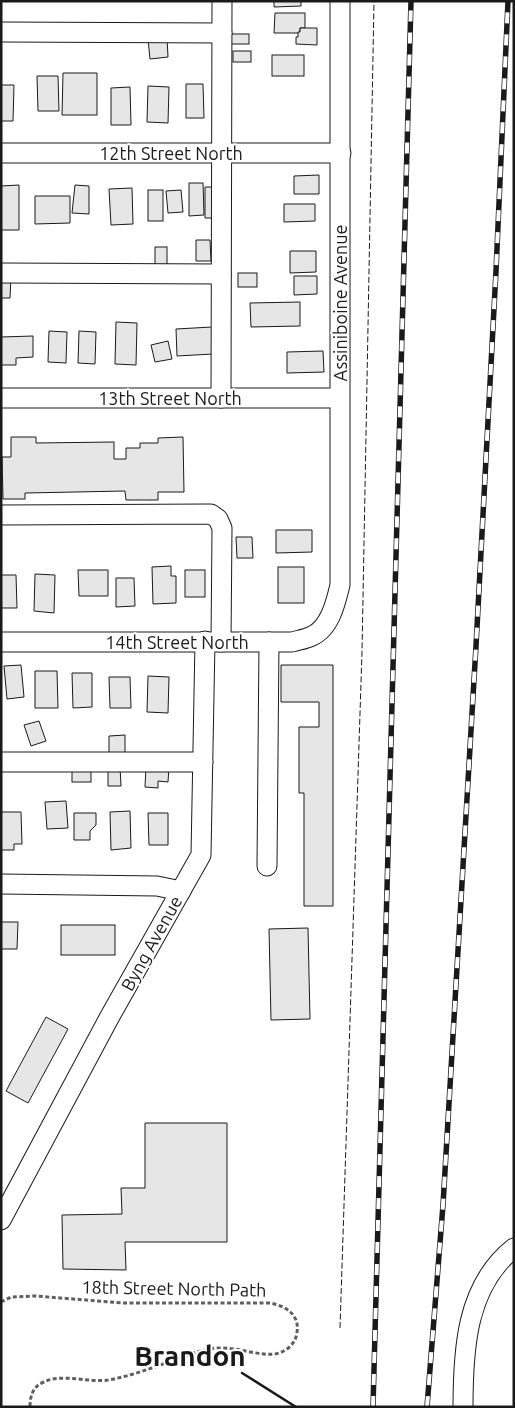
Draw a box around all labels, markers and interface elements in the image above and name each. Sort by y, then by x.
street label: 12th Street North [99,143,243,163]
street label: Assiniboine Avenue [330,225,350,382]
street label: 13th Street North [98,388,242,408]
street label: 14th Street North [105,632,249,652]
street label: Byng Avenue [117,892,185,994]
street label: 18th Street North Path [81,1276,267,1300]
district label: Brandon [134,1340,246,1371]

